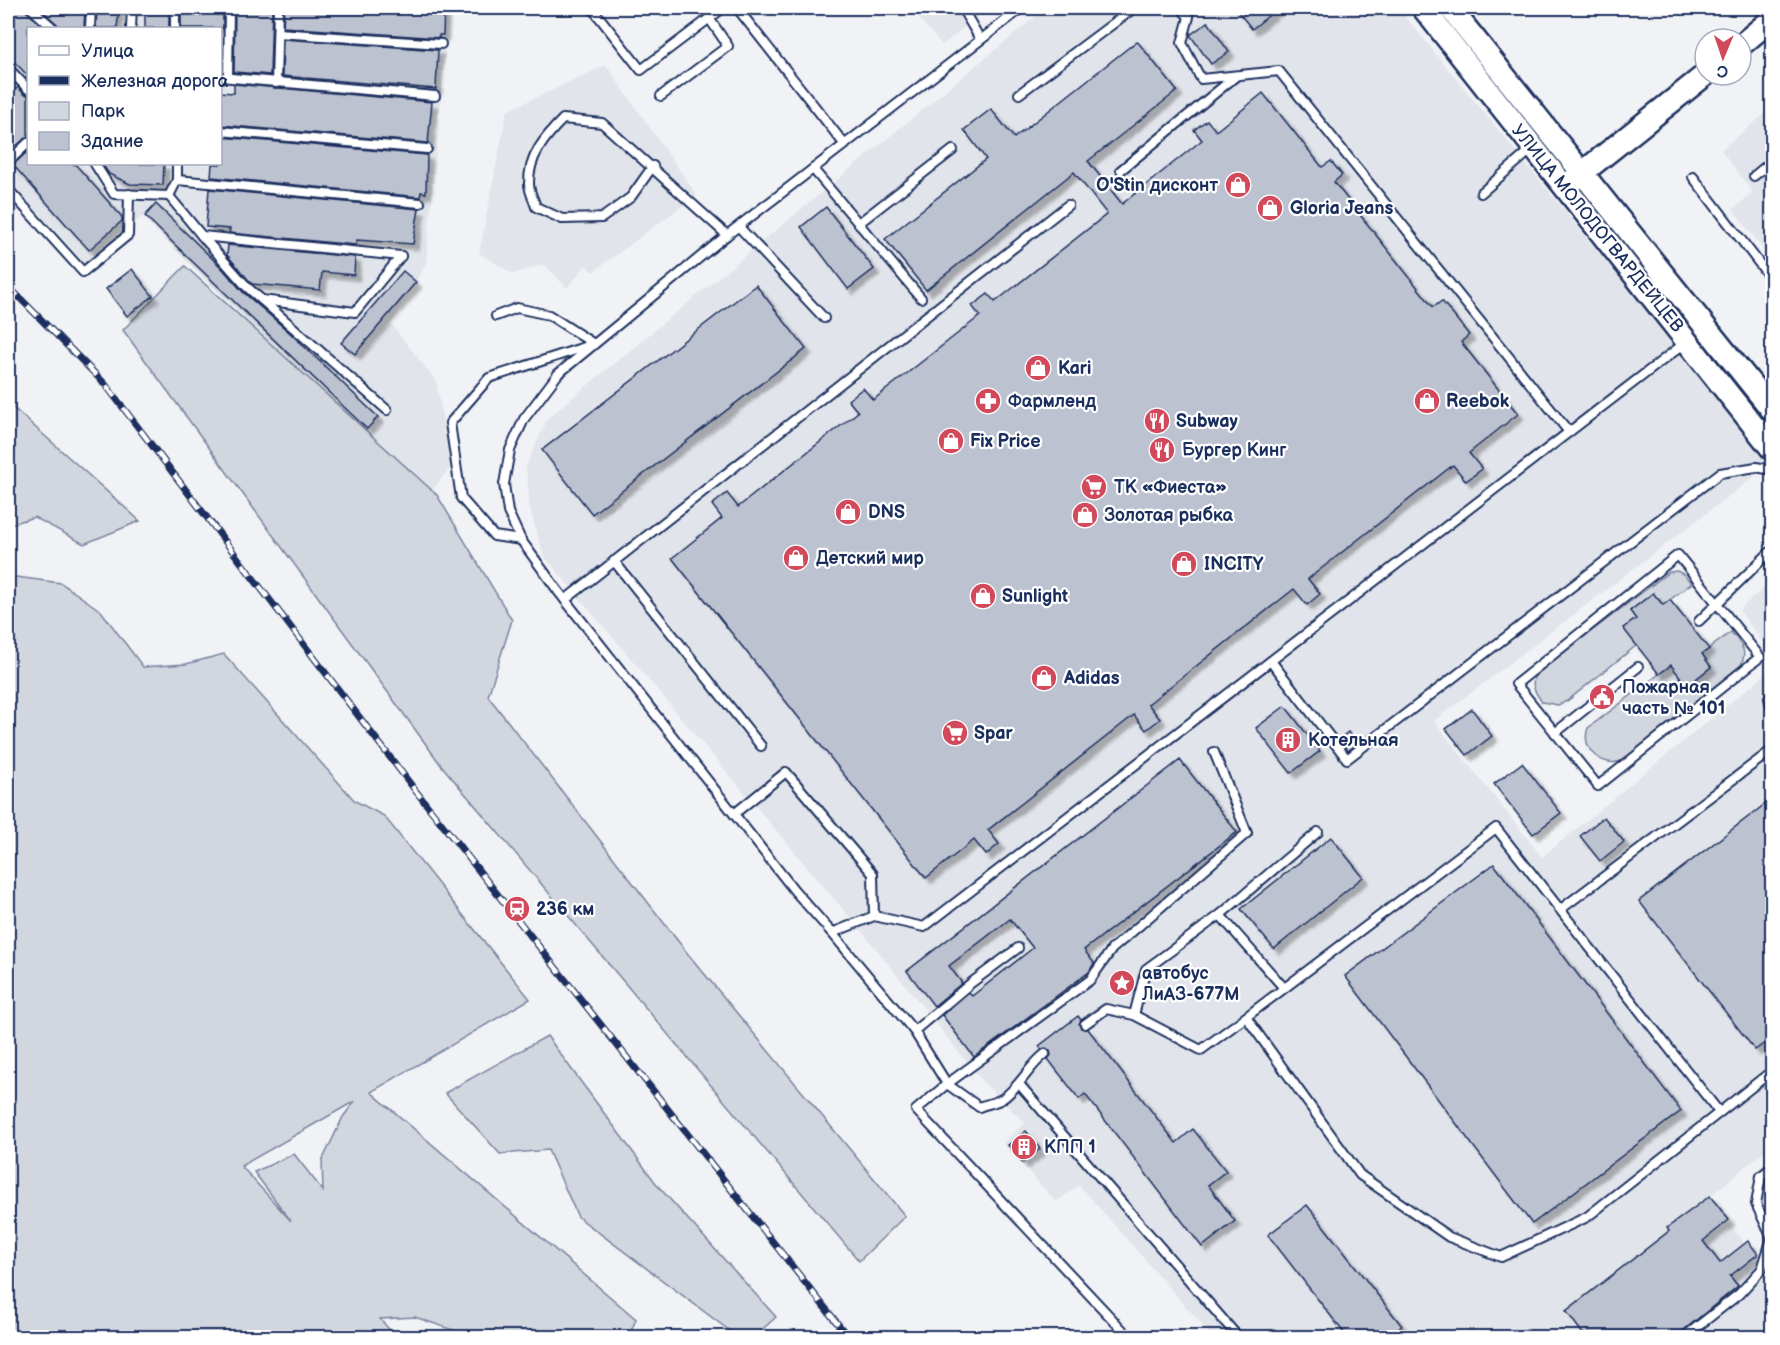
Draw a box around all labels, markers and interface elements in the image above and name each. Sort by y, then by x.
legend [27,27,222,165]
north arrow [1693,27,1753,87]
text: Улица [81,41,135,62]
text: С [1717,61,1728,80]
text: Железная дорога [81,71,229,92]
text: Парк [81,101,125,122]
street label: УЛИЦА МОЛОДОГВАРДЕЙЦЕВ [1507,120,1688,336]
text: Здание [81,131,143,152]
shop icon: O'Stin дисконт [1223,170,1253,200]
place label: O'Stin дисконт [1096,175,1218,196]
shop icon: Gloria Jeans [1255,193,1285,223]
place label: Gloria Jeans [1290,198,1393,219]
shop icon: Kari [1023,353,1053,383]
place label: Kari [1058,358,1091,379]
pharmacy icon: Фармленд [973,386,1003,416]
shop icon: Reebok [1412,386,1442,416]
place label: Фармленд [1008,391,1096,412]
place label: Reebok [1446,391,1510,412]
restaurant icon: Subway [1142,406,1172,436]
place label: Subway [1176,411,1239,432]
shop icon: Fix Price [936,426,966,456]
place label: Fix Price [970,431,1041,452]
restaurant icon: Бургер Кинг [1147,435,1177,465]
place label: Бургер Кинг [1182,440,1287,461]
supermarket icon: ТК «Фиеста» [1079,472,1109,502]
place label: ТК «Фиеста» [1114,477,1227,498]
shop icon: DNS [833,497,863,527]
shop icon: Золотая рыбка [1070,500,1100,530]
place label: DNS [868,502,905,523]
place label: Золотая рыбка [1104,505,1234,526]
shop icon: Детский мир [781,543,811,573]
place label: Детский мир [816,548,924,569]
shop icon: INCITY [1169,549,1199,579]
place label: INCITY [1204,554,1264,575]
shop icon: Sunlight [968,581,998,611]
place label: Sunlight [1002,586,1068,607]
shop icon: Adidas [1029,663,1059,693]
place label: Adidas [1063,668,1120,689]
place label: Пожарная часть № 101 [1622,677,1725,719]
public building icon: Пожарная часть № 101 [1587,682,1617,712]
supermarket icon: Spar [940,718,970,748]
place label: Spar [974,723,1014,744]
building icon: Котельная [1273,725,1303,755]
place label: Котельная [1308,730,1399,751]
station icon: 236 км [502,894,532,924]
place label: 236 км [536,899,594,920]
place label: автобус ЛиАЗ-677М [1141,963,1239,1005]
place icon: автобус ЛиАЗ-677М [1107,968,1137,998]
building icon: КПП 1 [1009,1132,1039,1162]
place label: КПП 1 [1044,1137,1096,1158]

